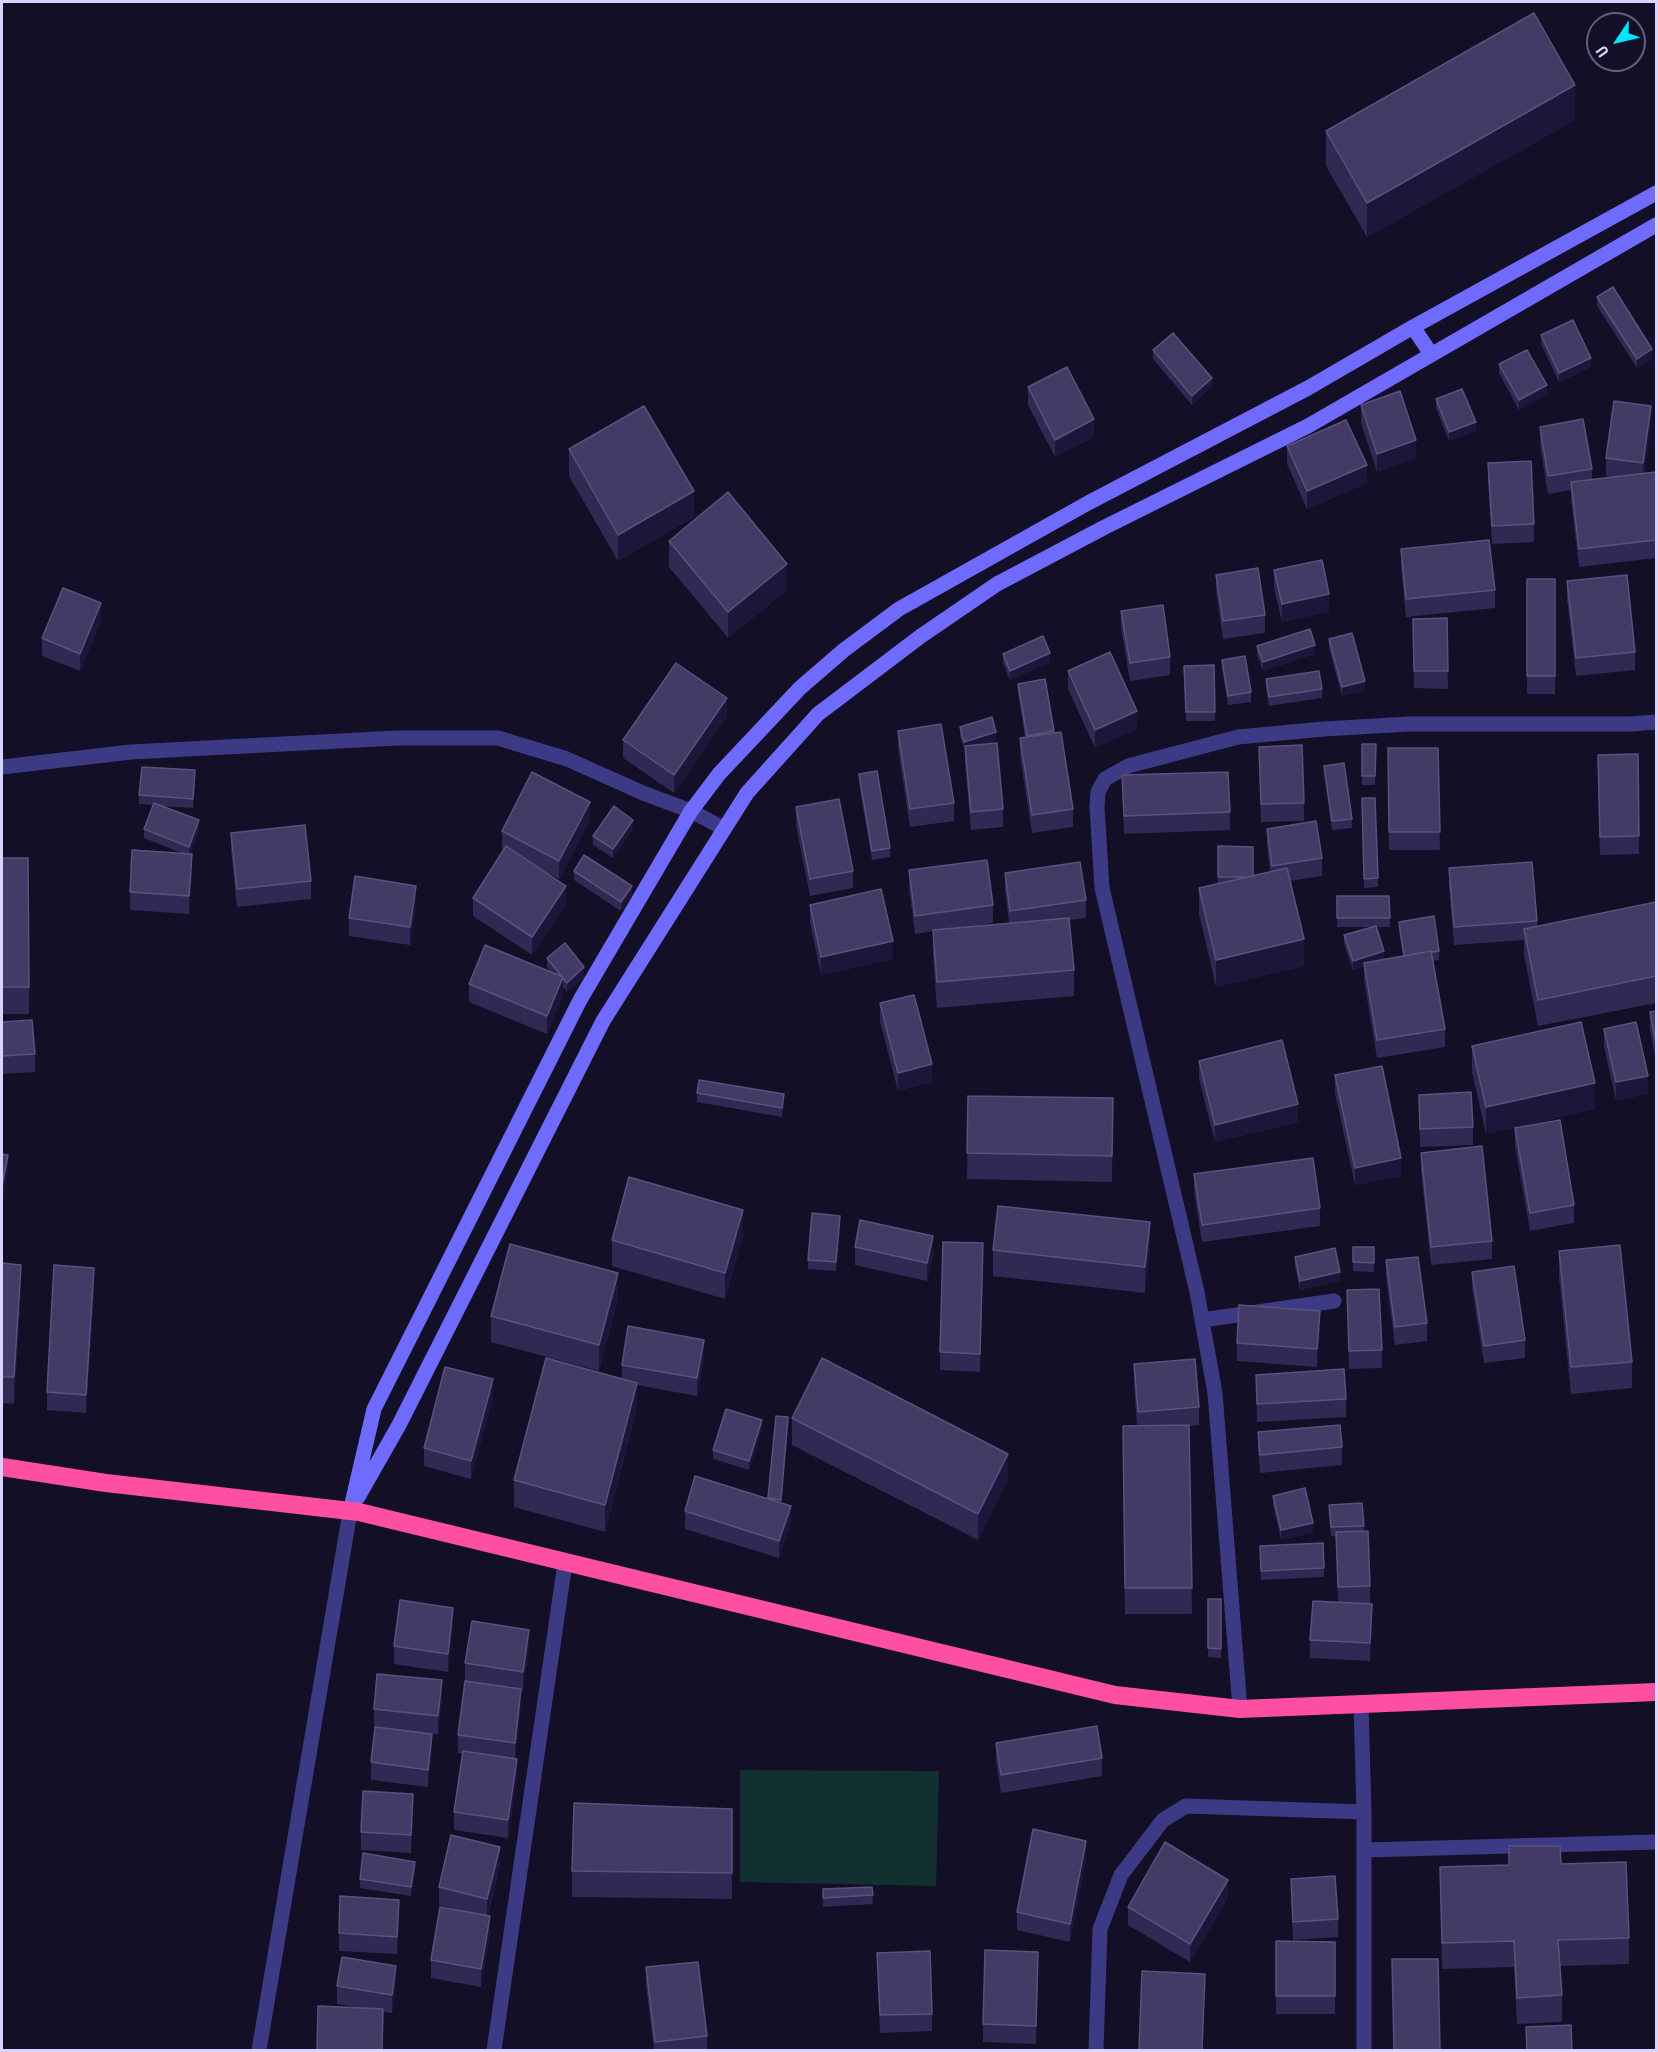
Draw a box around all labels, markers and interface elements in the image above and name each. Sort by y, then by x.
north arrow [1586,12,1646,72]
text: U [1592,42,1613,61]

